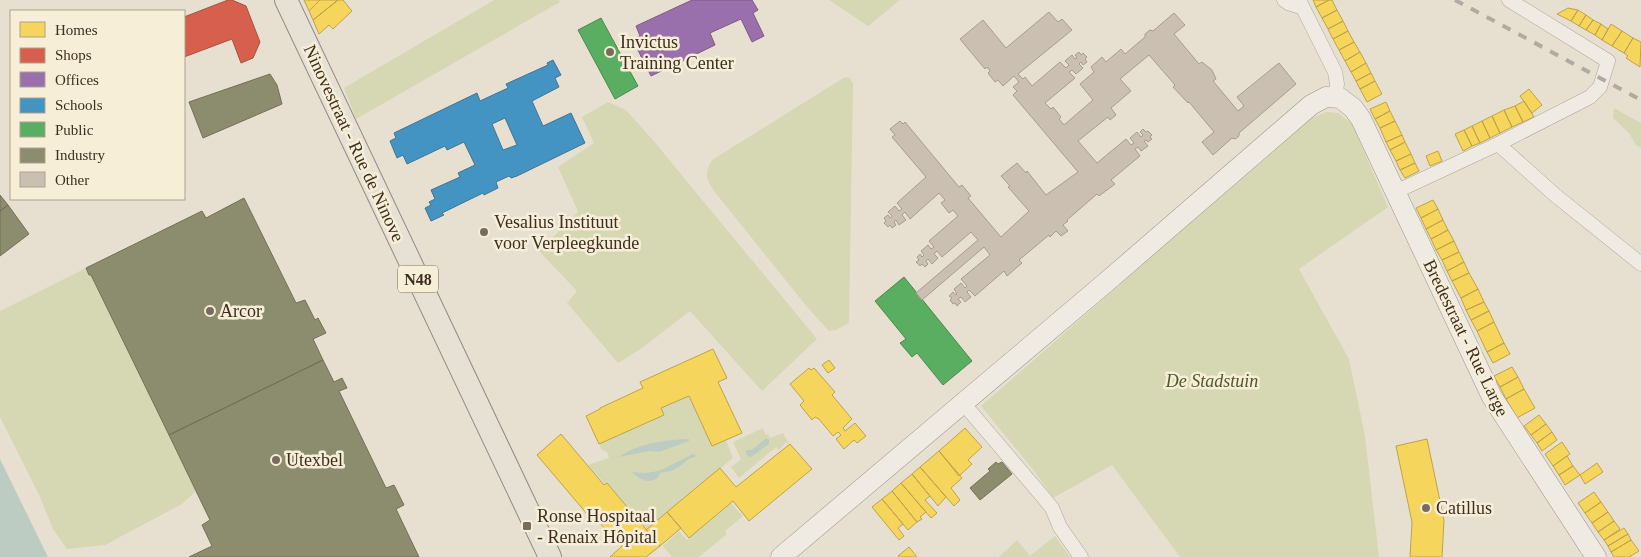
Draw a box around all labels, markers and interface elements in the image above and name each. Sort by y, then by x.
legend [10,10,185,200]
text: Homes [55,22,98,38]
place label: Invictus Training Center [620,32,734,73]
street label: Ninovestraat - Rue de Ninove [300,41,408,245]
marker: Invictus Training Center [604,46,616,58]
text: Shops [55,47,92,63]
text: Offices [55,72,99,88]
text: Schools [55,97,103,113]
text: Public [55,122,94,138]
text: Industry [55,147,105,163]
text: Other [55,172,89,188]
place label: Vesalius Instituut voor Verpleegkunde [494,212,639,253]
marker: Vesalius Instituut voor Verpleegkunde [478,226,490,238]
street label: Bredestraat - Rue Large [1419,256,1513,420]
road number: N48 [398,266,438,292]
place label: Arcor [220,301,262,321]
marker: Arcor [204,305,216,317]
park label: De Stadstuin [1165,371,1258,391]
place label: Utexbel [286,450,343,470]
marker: Utexbel [270,454,282,466]
place label: Catillus [1436,498,1492,518]
marker: Catillus [1420,502,1432,514]
place label: Ronse Hospitaal - Renaix Hôpital [537,506,657,547]
marker: Ronse Hospitaal - Renaix Hôpital [521,520,533,532]

